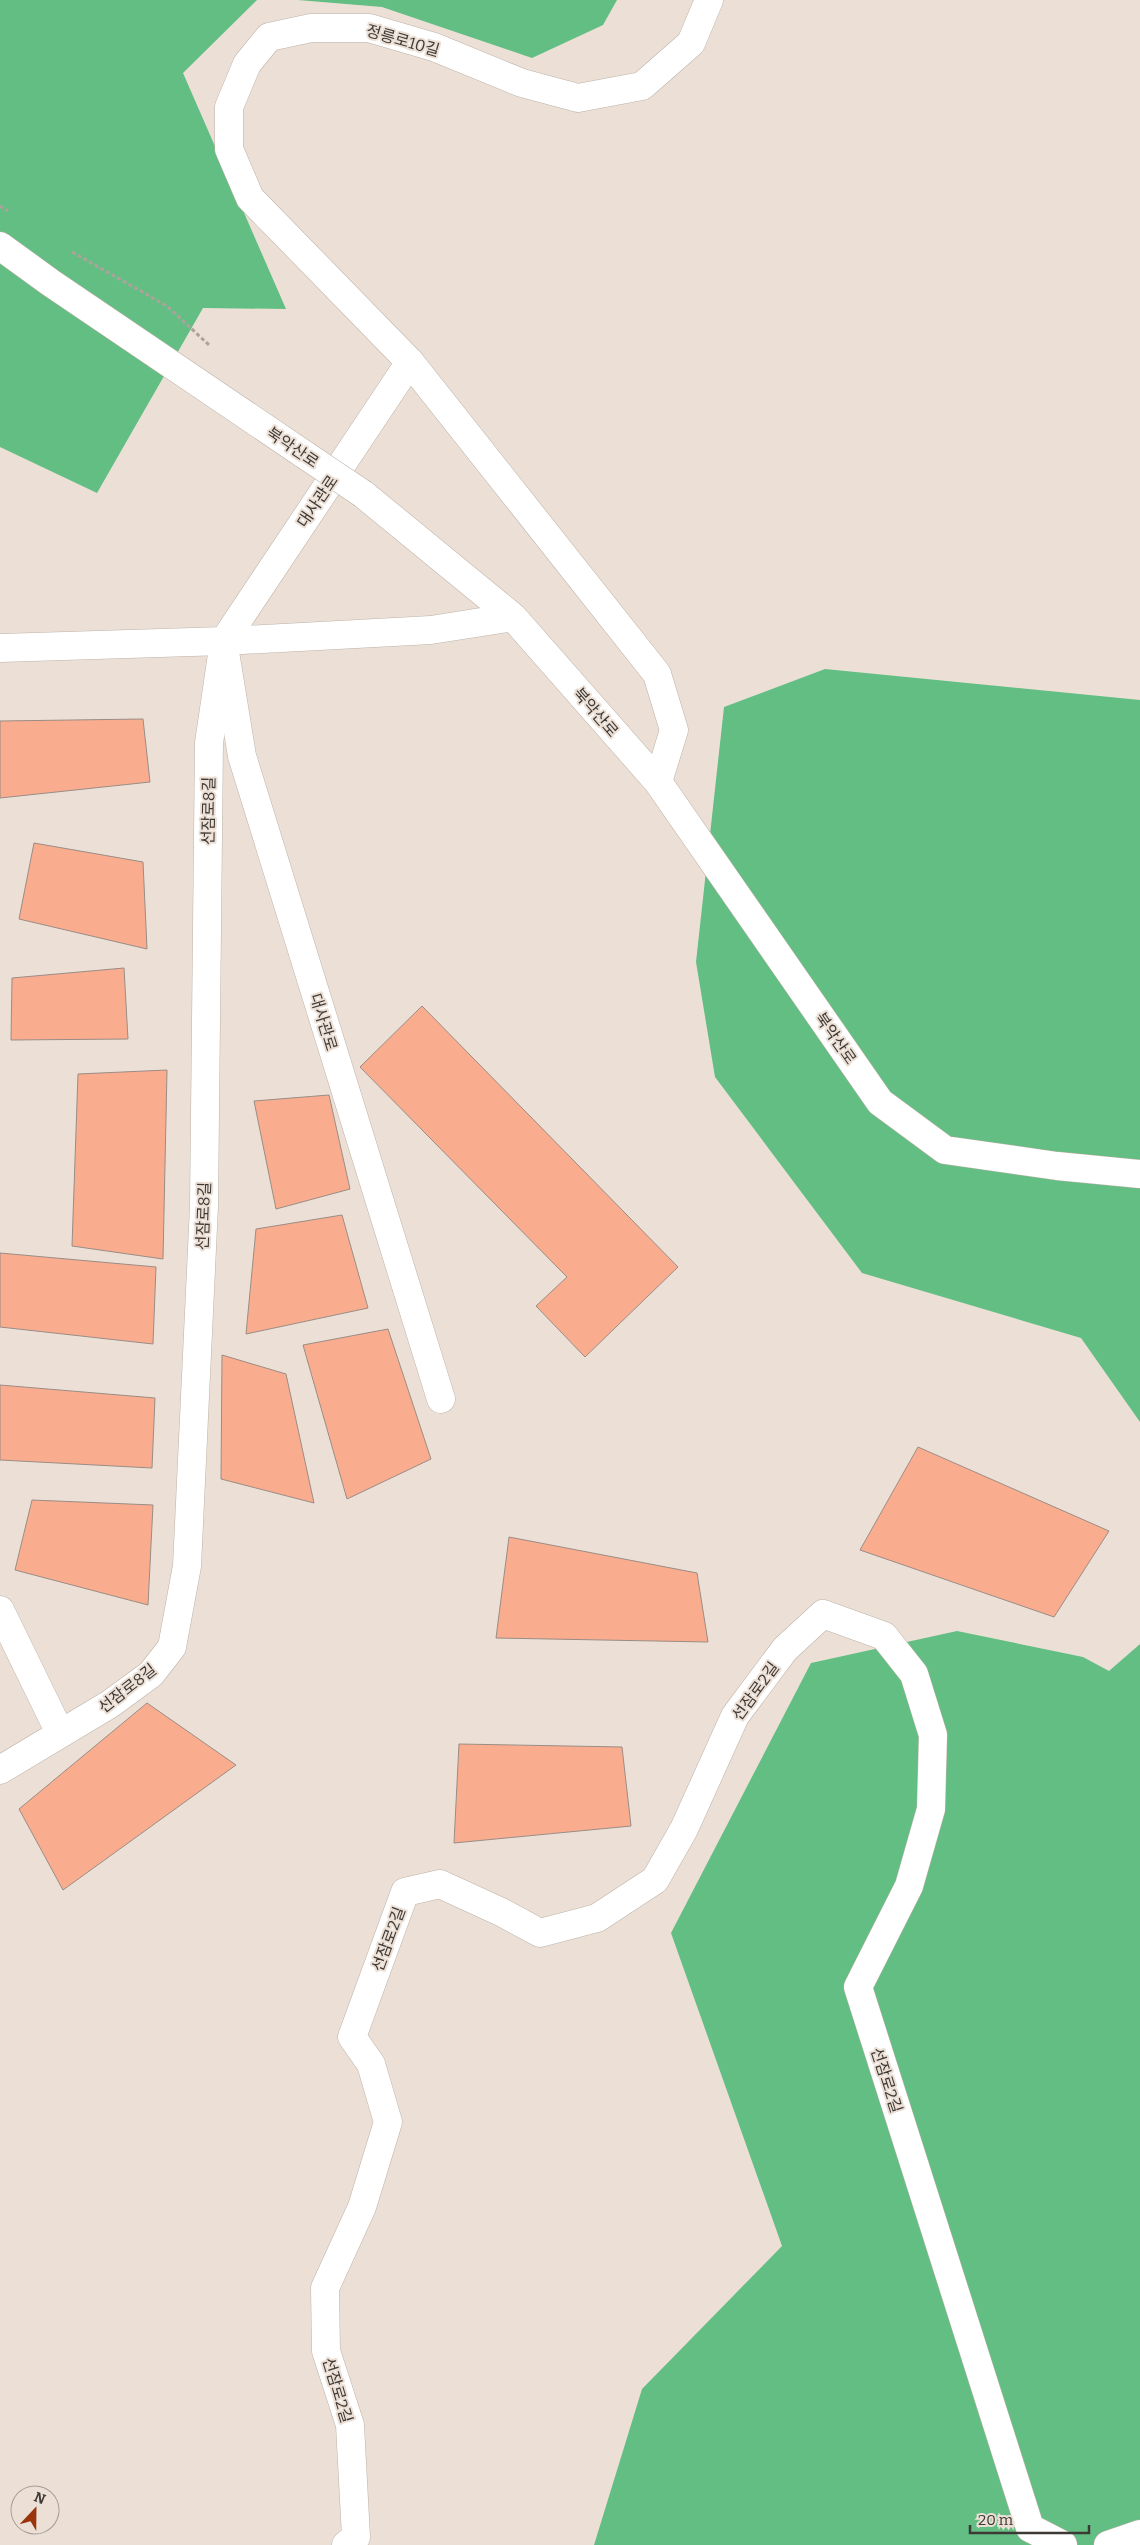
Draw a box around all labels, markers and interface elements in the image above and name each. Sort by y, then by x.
street label: 정릉로10길 [364,21,442,60]
street label: 북악산로 [263,423,323,472]
street label: 대사관로 [293,471,342,531]
street label: 북악산로 [569,684,622,741]
street label: 선잠로8길 [198,777,219,845]
street label: 대사관로 [306,991,341,1053]
street label: 북악산로 [811,1009,860,1068]
street label: 선잠로8길 [193,1181,214,1251]
street label: 선잠로2길 [728,1658,783,1724]
street label: 선잠로8길 [94,1660,160,1717]
street label: 선잠로2길 [368,1904,409,1974]
street label: 선잠로2길 [867,2045,906,2115]
street label: 선잠로2길 [319,2355,356,2425]
north arrow [10,2485,60,2535]
text: N [31,2489,48,2508]
scale bar [970,2502,1089,2534]
text: 20 m [978,2511,1014,2529]

